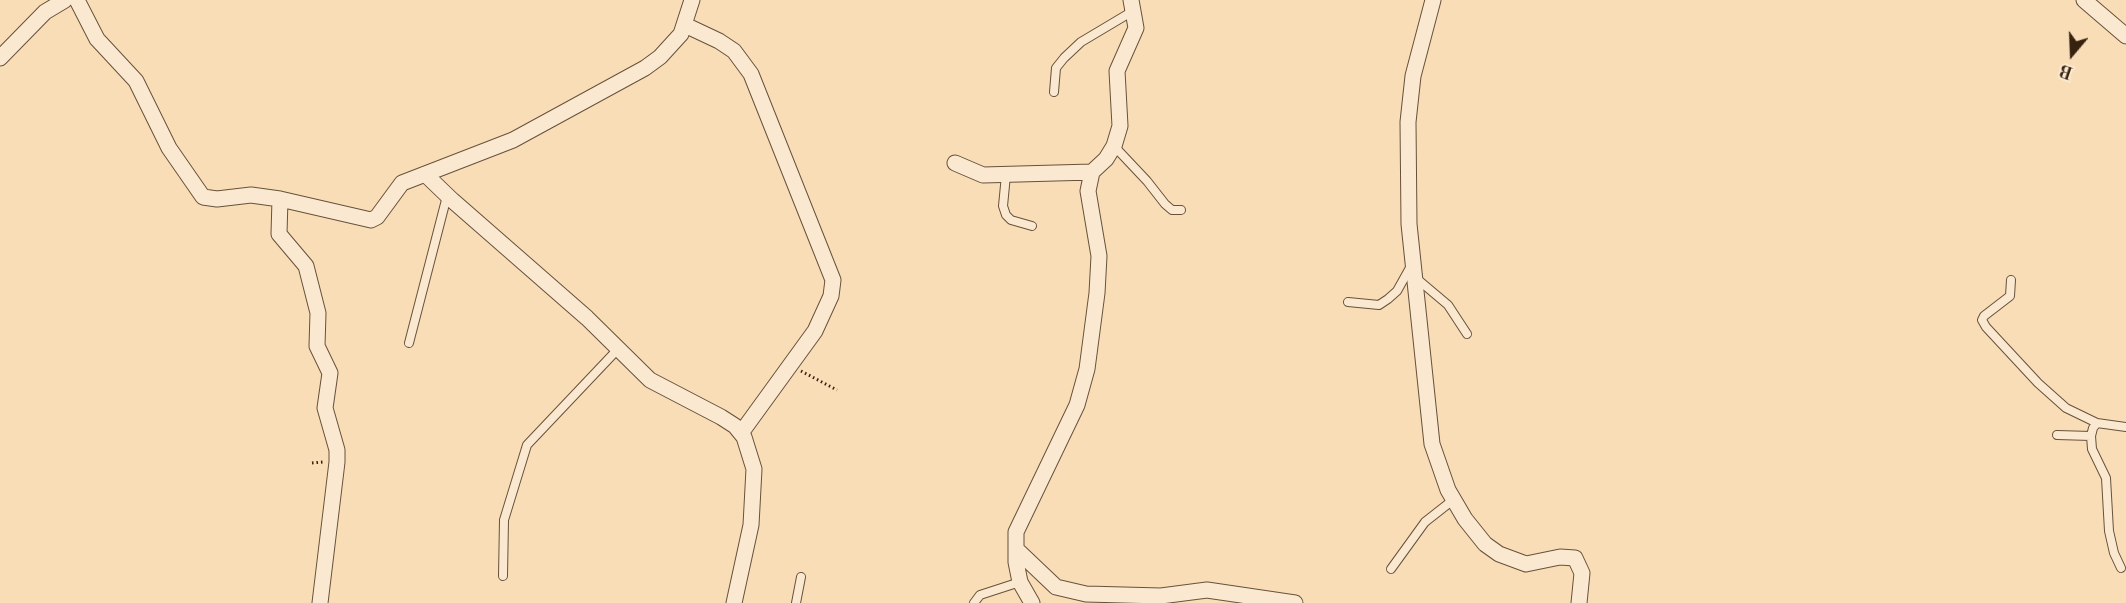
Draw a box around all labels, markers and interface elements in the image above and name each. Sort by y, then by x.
north arrow [2042,24,2102,84]
text: B [2057,60,2075,82]

